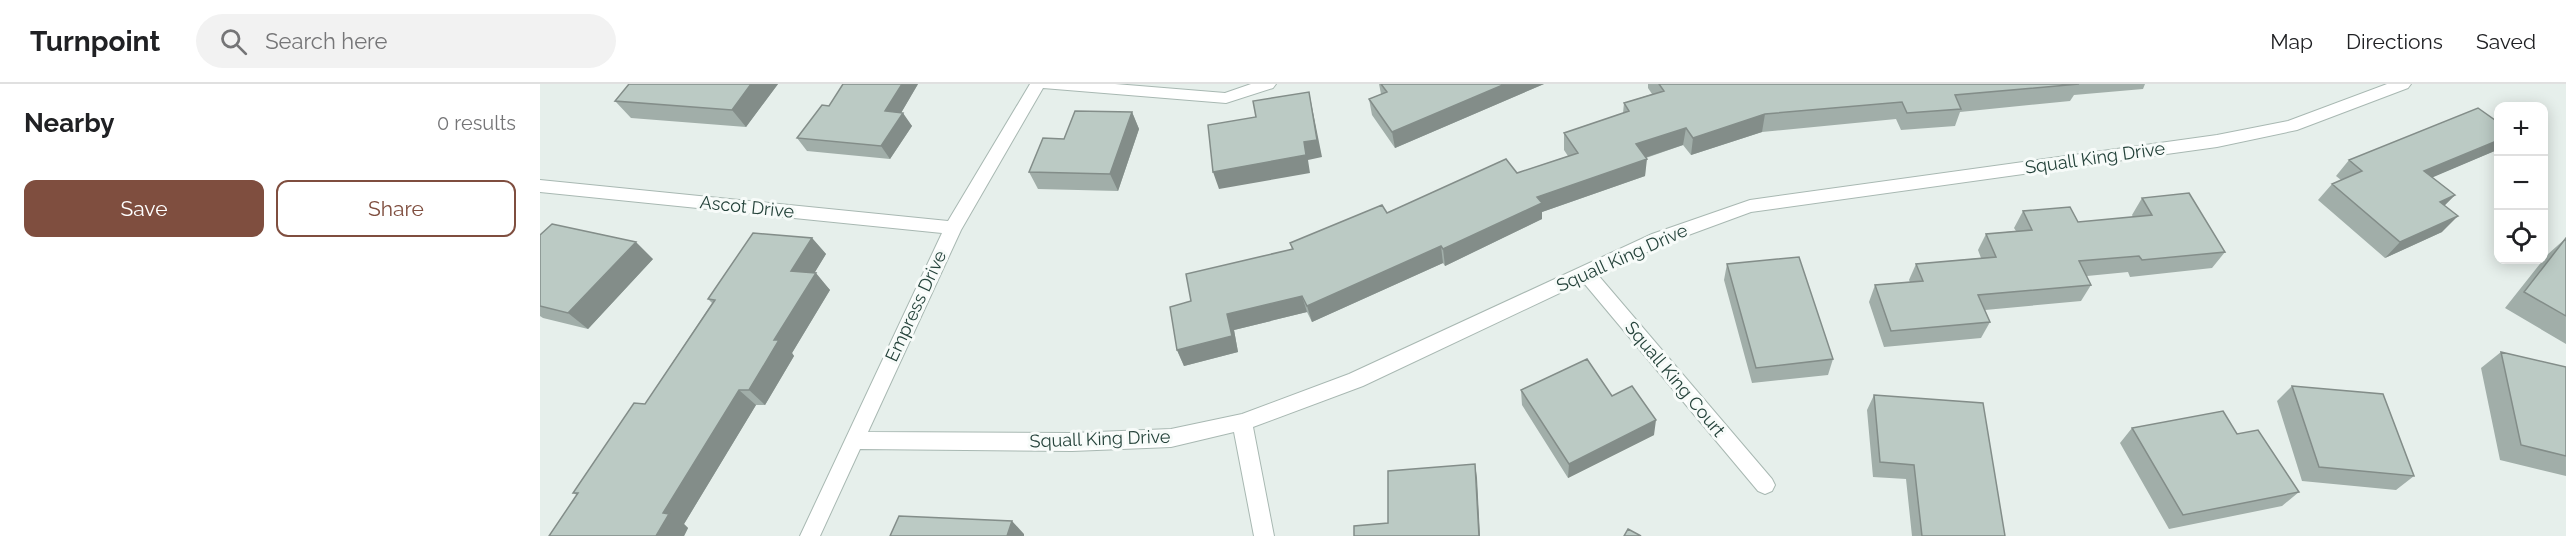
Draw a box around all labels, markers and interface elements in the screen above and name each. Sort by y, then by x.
search box [196,14,616,68]
text: Turnpoint [30,25,160,58]
icon: search [217,25,250,58]
text: Search here [265,28,387,54]
text: Map [2270,29,2313,54]
text: Directions [2346,29,2443,54]
text: Saved [2476,29,2536,54]
map controls [2494,102,2548,264]
button: + [2494,102,2548,156]
text: Nearby [24,108,114,138]
text: 0 results [437,111,516,135]
street label: Squall King Drive [2024,137,2167,178]
button: − [2494,156,2548,210]
button: Save [24,180,264,237]
button: Share [276,180,516,237]
street label: Ascot Drive [699,191,796,222]
button: locate [2494,210,2548,264]
street label: Squall King Drive [1553,219,1691,296]
street label: Empress Drive [881,247,951,365]
street label: Squall King Court [1621,317,1730,441]
street label: Squall King Drive [1029,426,1171,451]

